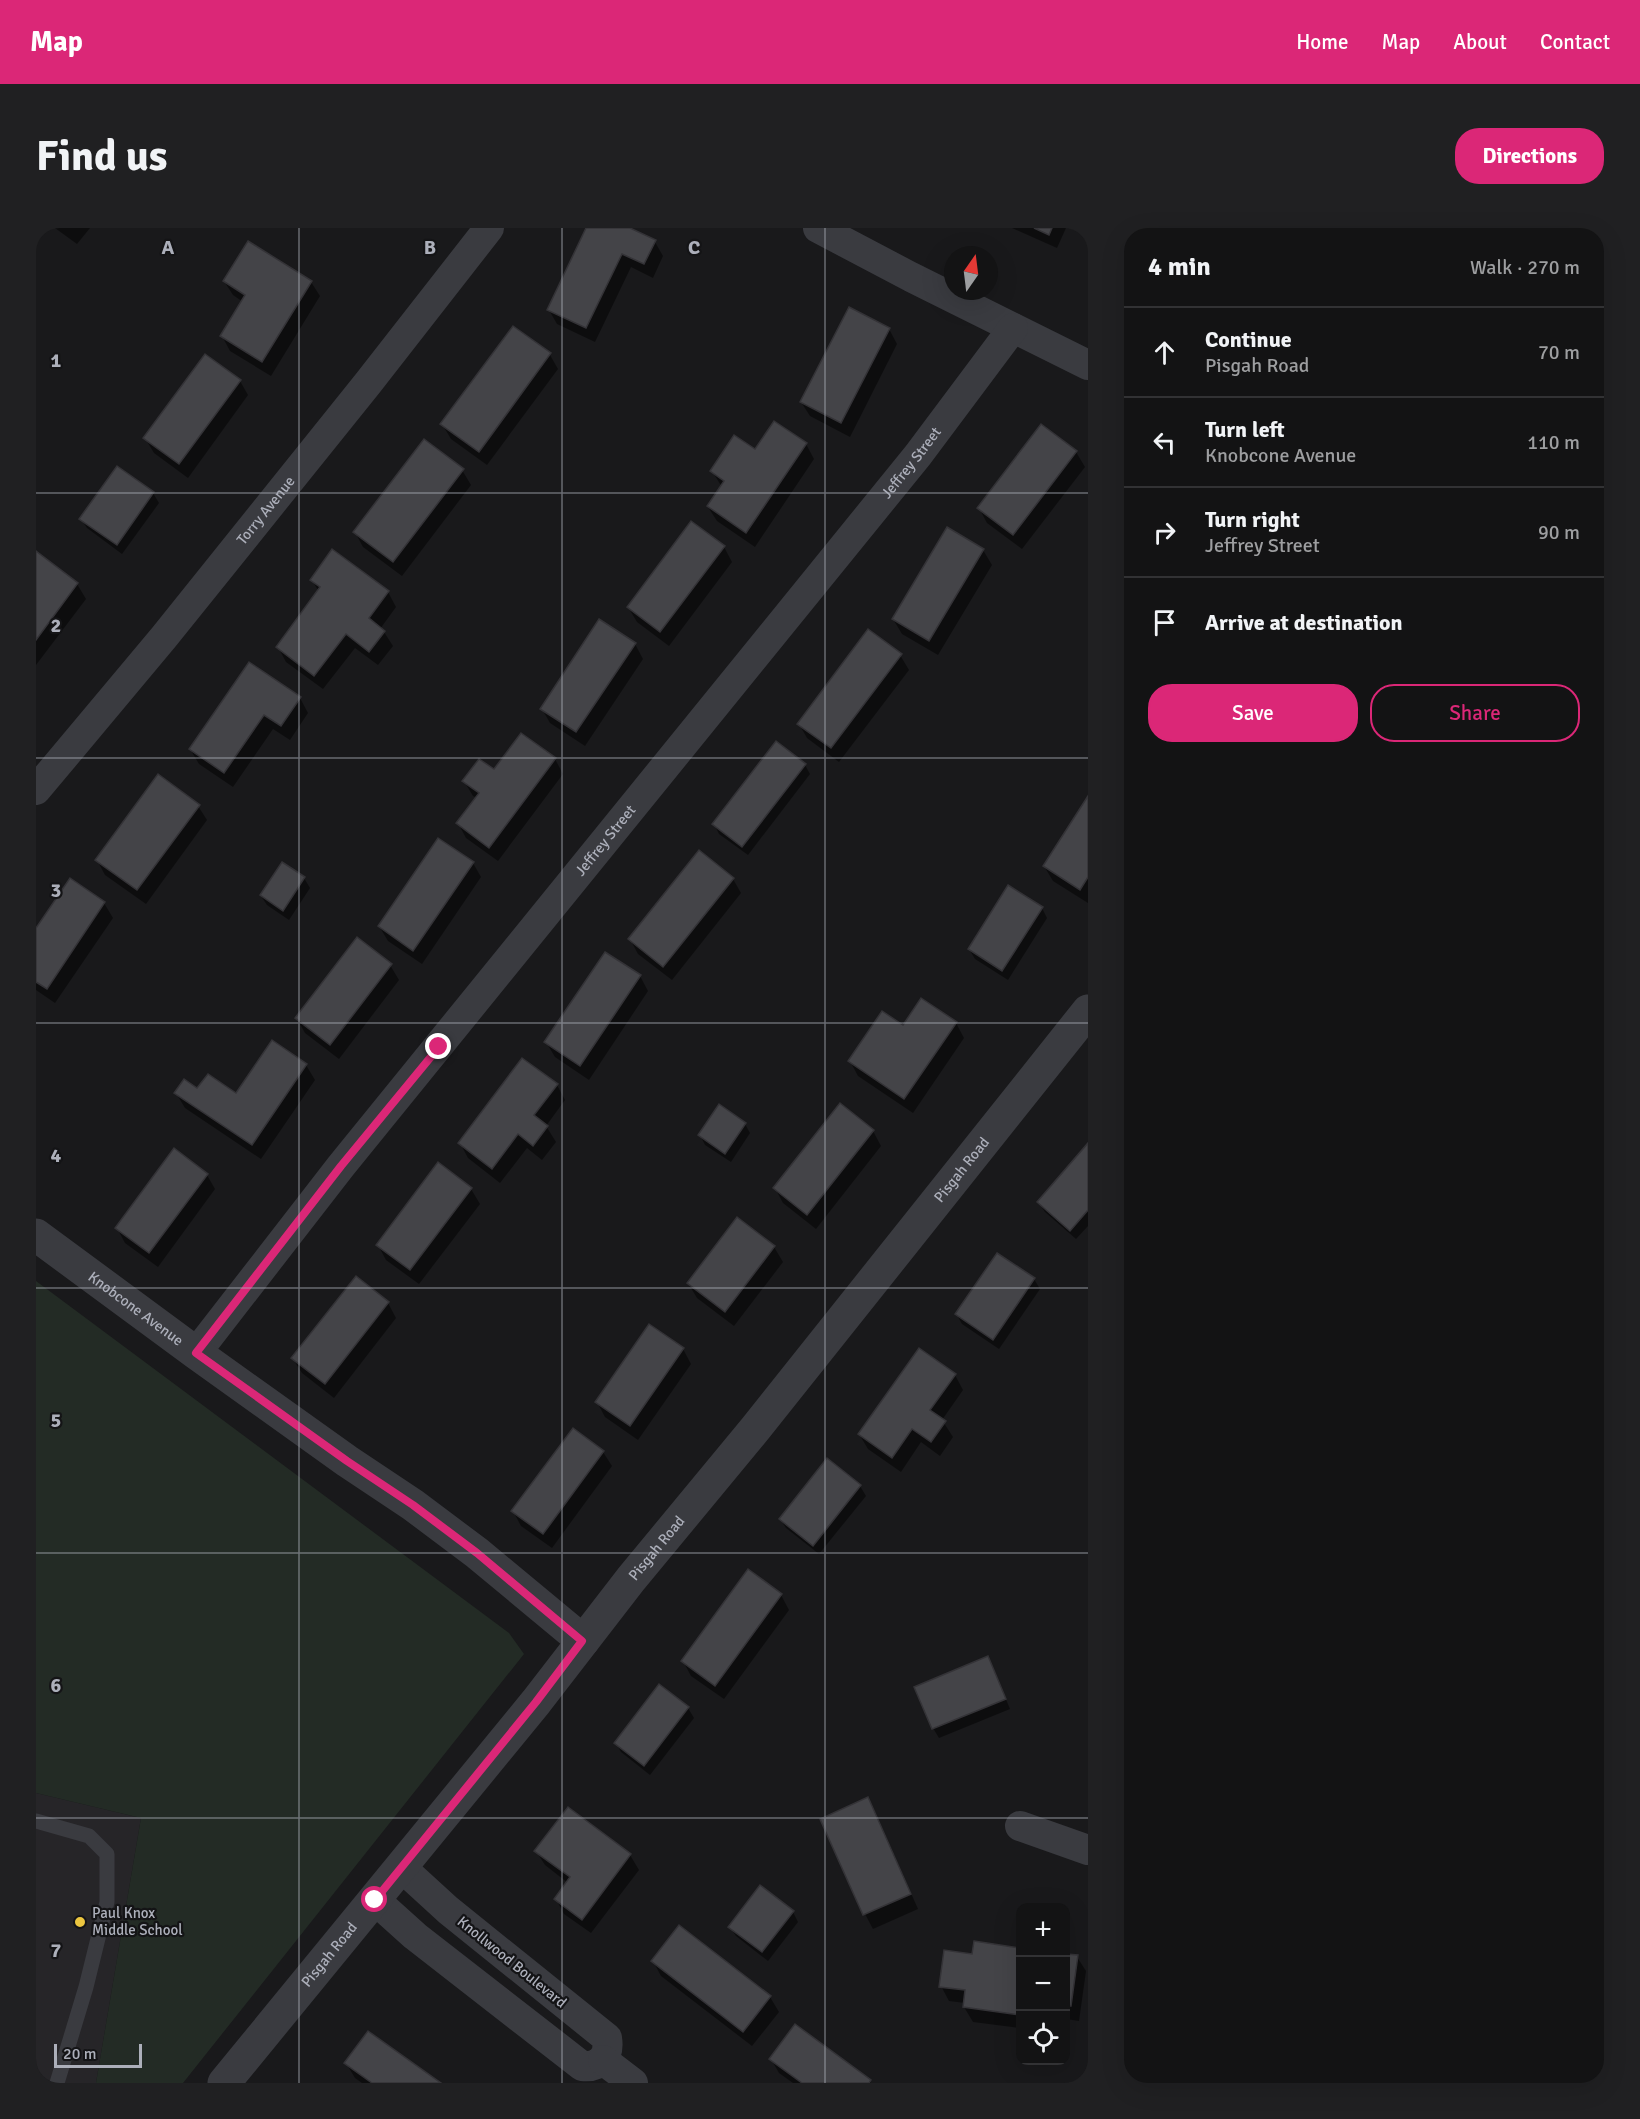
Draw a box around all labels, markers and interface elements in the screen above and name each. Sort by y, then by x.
text: Map [30,25,83,59]
text: Home [1296,29,1349,55]
text: Map [1382,29,1420,55]
text: About [1453,29,1507,55]
text: Contact [1540,29,1610,55]
button: Directions [1455,128,1604,184]
text: Find us [36,131,167,182]
text: A [162,235,175,260]
text: B [424,235,436,260]
text: C [688,235,700,260]
north arrow [944,246,998,300]
text: 4 min [1148,251,1211,283]
text: Walk · 270 m [1470,255,1580,280]
text: Continue [1205,326,1292,353]
icon: ahead [1148,336,1181,369]
text: 70 m [1538,340,1580,365]
text: 1 [51,348,62,373]
text: Pisgah Road [1205,353,1309,378]
text: Turn left [1205,416,1285,443]
street label: Jeffrey Street [877,423,945,502]
icon: left [1148,426,1181,459]
text: 110 m [1527,430,1580,455]
text: Knobcone Avenue [1205,443,1356,468]
street label: Torry Avenue [233,472,299,548]
text: Turn right [1205,506,1300,533]
icon: right [1148,516,1181,549]
text: 90 m [1538,520,1580,545]
text: Jeffrey Street [1205,533,1320,558]
icon: arrive [1148,606,1181,639]
text: Arrive at destination [1205,609,1402,636]
text: 2 [51,613,61,638]
button: Save [1148,684,1358,742]
button: Share [1370,684,1580,742]
street label: Jeffrey Street [571,801,639,879]
text: 3 [51,878,61,903]
route end [425,1033,451,1059]
street label: Pisgah Road [930,1133,993,1206]
text: 4 [51,1143,62,1168]
street label: Knobcone Avenue [85,1268,187,1350]
text: 5 [51,1408,61,1433]
street label: Pisgah Road [625,1512,688,1584]
text: 6 [51,1673,62,1698]
route start [361,1886,387,1912]
map controls [1016,1903,1070,2065]
button: + [1016,1903,1070,1957]
place label: Paul Knox Middle School [92,1904,183,1939]
street label: Knollwood Boulevard [454,1912,570,2012]
marker: Paul Knox Middle School [73,1915,87,1929]
street label: Pisgah Road [297,1919,361,1991]
text: 7 [51,1938,62,1963]
button: − [1016,1957,1070,2011]
button: locate [1016,2011,1070,2065]
scale bar [54,2041,142,2068]
text: 20 m [63,2044,97,2064]

